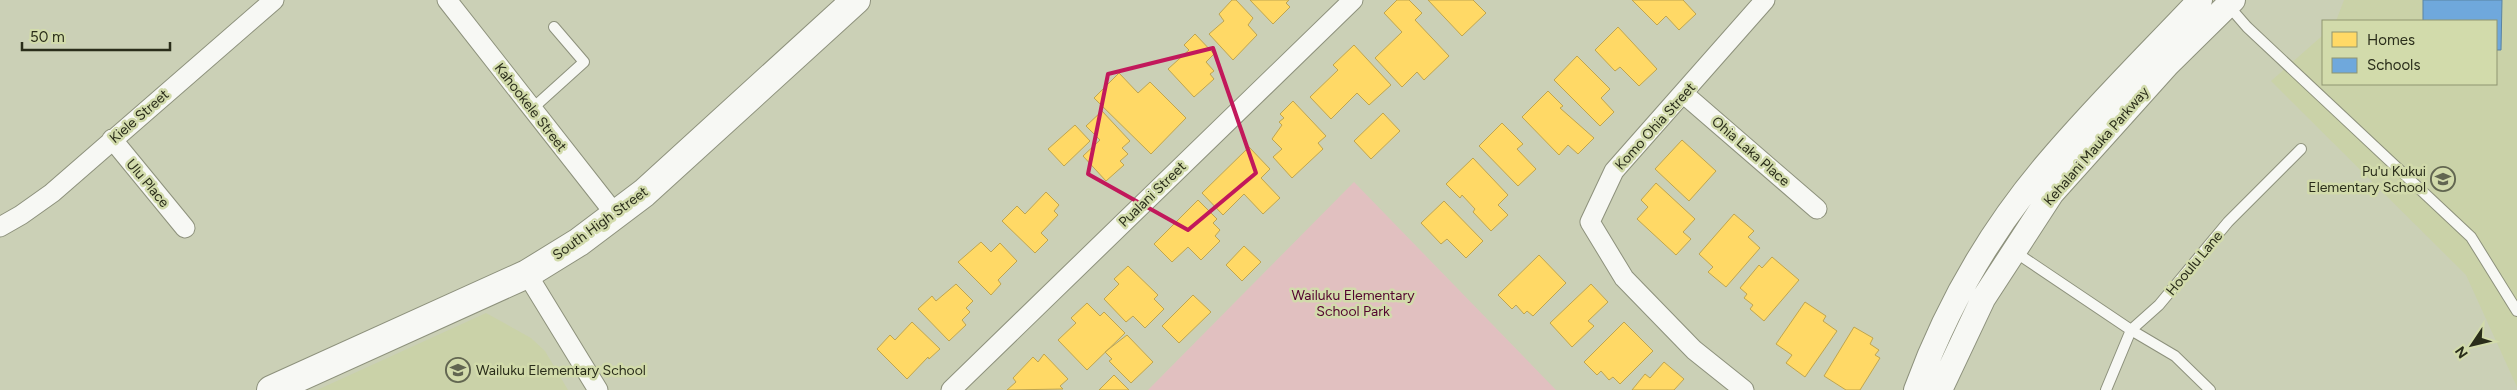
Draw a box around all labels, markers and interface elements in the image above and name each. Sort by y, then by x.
scale bar [22,20,170,52]
legend [2322,20,2497,85]
text: 50 m [30,28,65,46]
text: Homes [2367,31,2415,49]
text: Schools [2367,56,2420,74]
street label: Kahookele Street [491,60,570,155]
street label: Komo Ohia Street [1612,79,1699,174]
street label: Kehalani Mauka Parkway [2040,83,2153,209]
street label: Kiele Street [106,86,172,147]
street label: Ohia Laka Place [1708,113,1793,190]
street label: Ulu Place [123,156,173,211]
street label: Pualani Street [1115,158,1190,231]
place label: Pu'u Kukui Elementary School [2308,163,2426,196]
school or university icon: Pu'u Kukui Elementary School [2430,166,2456,192]
street label: South High Street [549,183,651,264]
street label: Hooulu Lane [2163,227,2226,299]
park label: Wailuku Elementary School Park [1291,287,1415,320]
north arrow [2447,320,2497,370]
text: N [2452,343,2472,361]
school or university icon: Wailuku Elementary School [445,357,471,383]
place label: Wailuku Elementary School [476,362,646,379]

